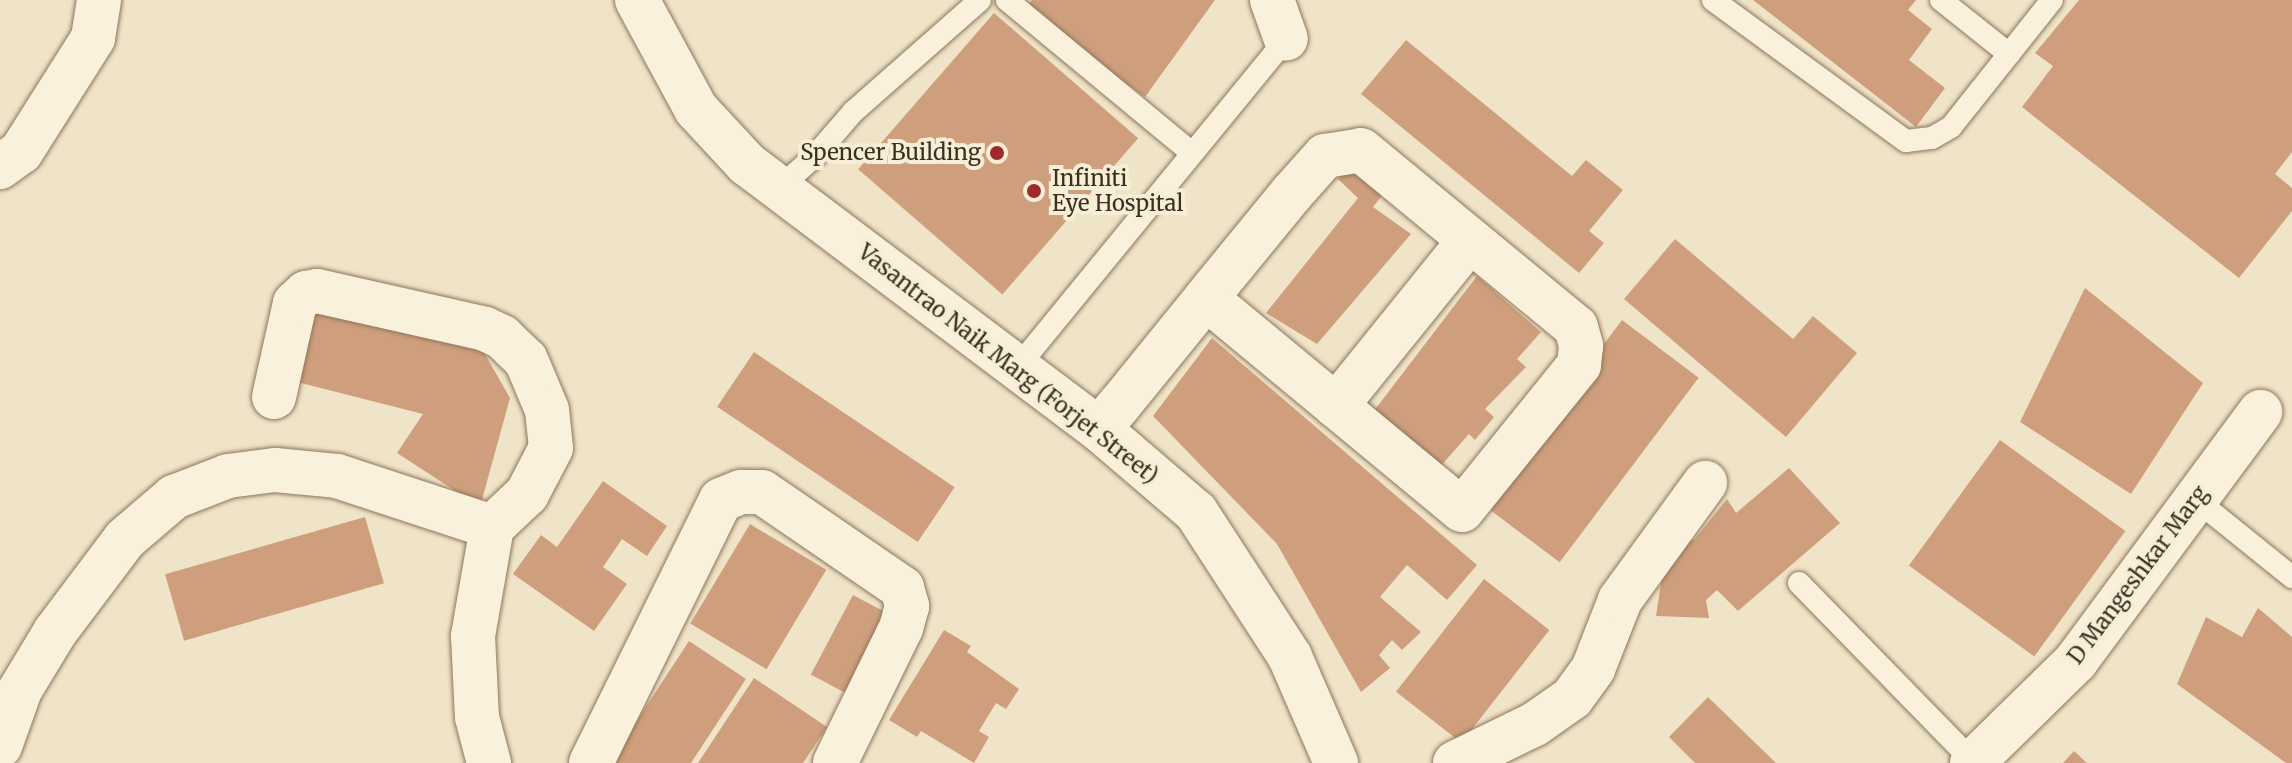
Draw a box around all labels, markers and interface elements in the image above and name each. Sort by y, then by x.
place label: Spencer Building [800,140,981,166]
marker: Spencer Building [988,144,1006,162]
place label: Infiniti Eye Hospital [1052,165,1183,216]
marker: Infiniti Eye Hospital [1023,180,1045,202]
street label: Vasantrao Naik Marg (Forjet Street) [853,239,1163,489]
street label: D Mangeshkar Marg [2062,481,2214,669]

